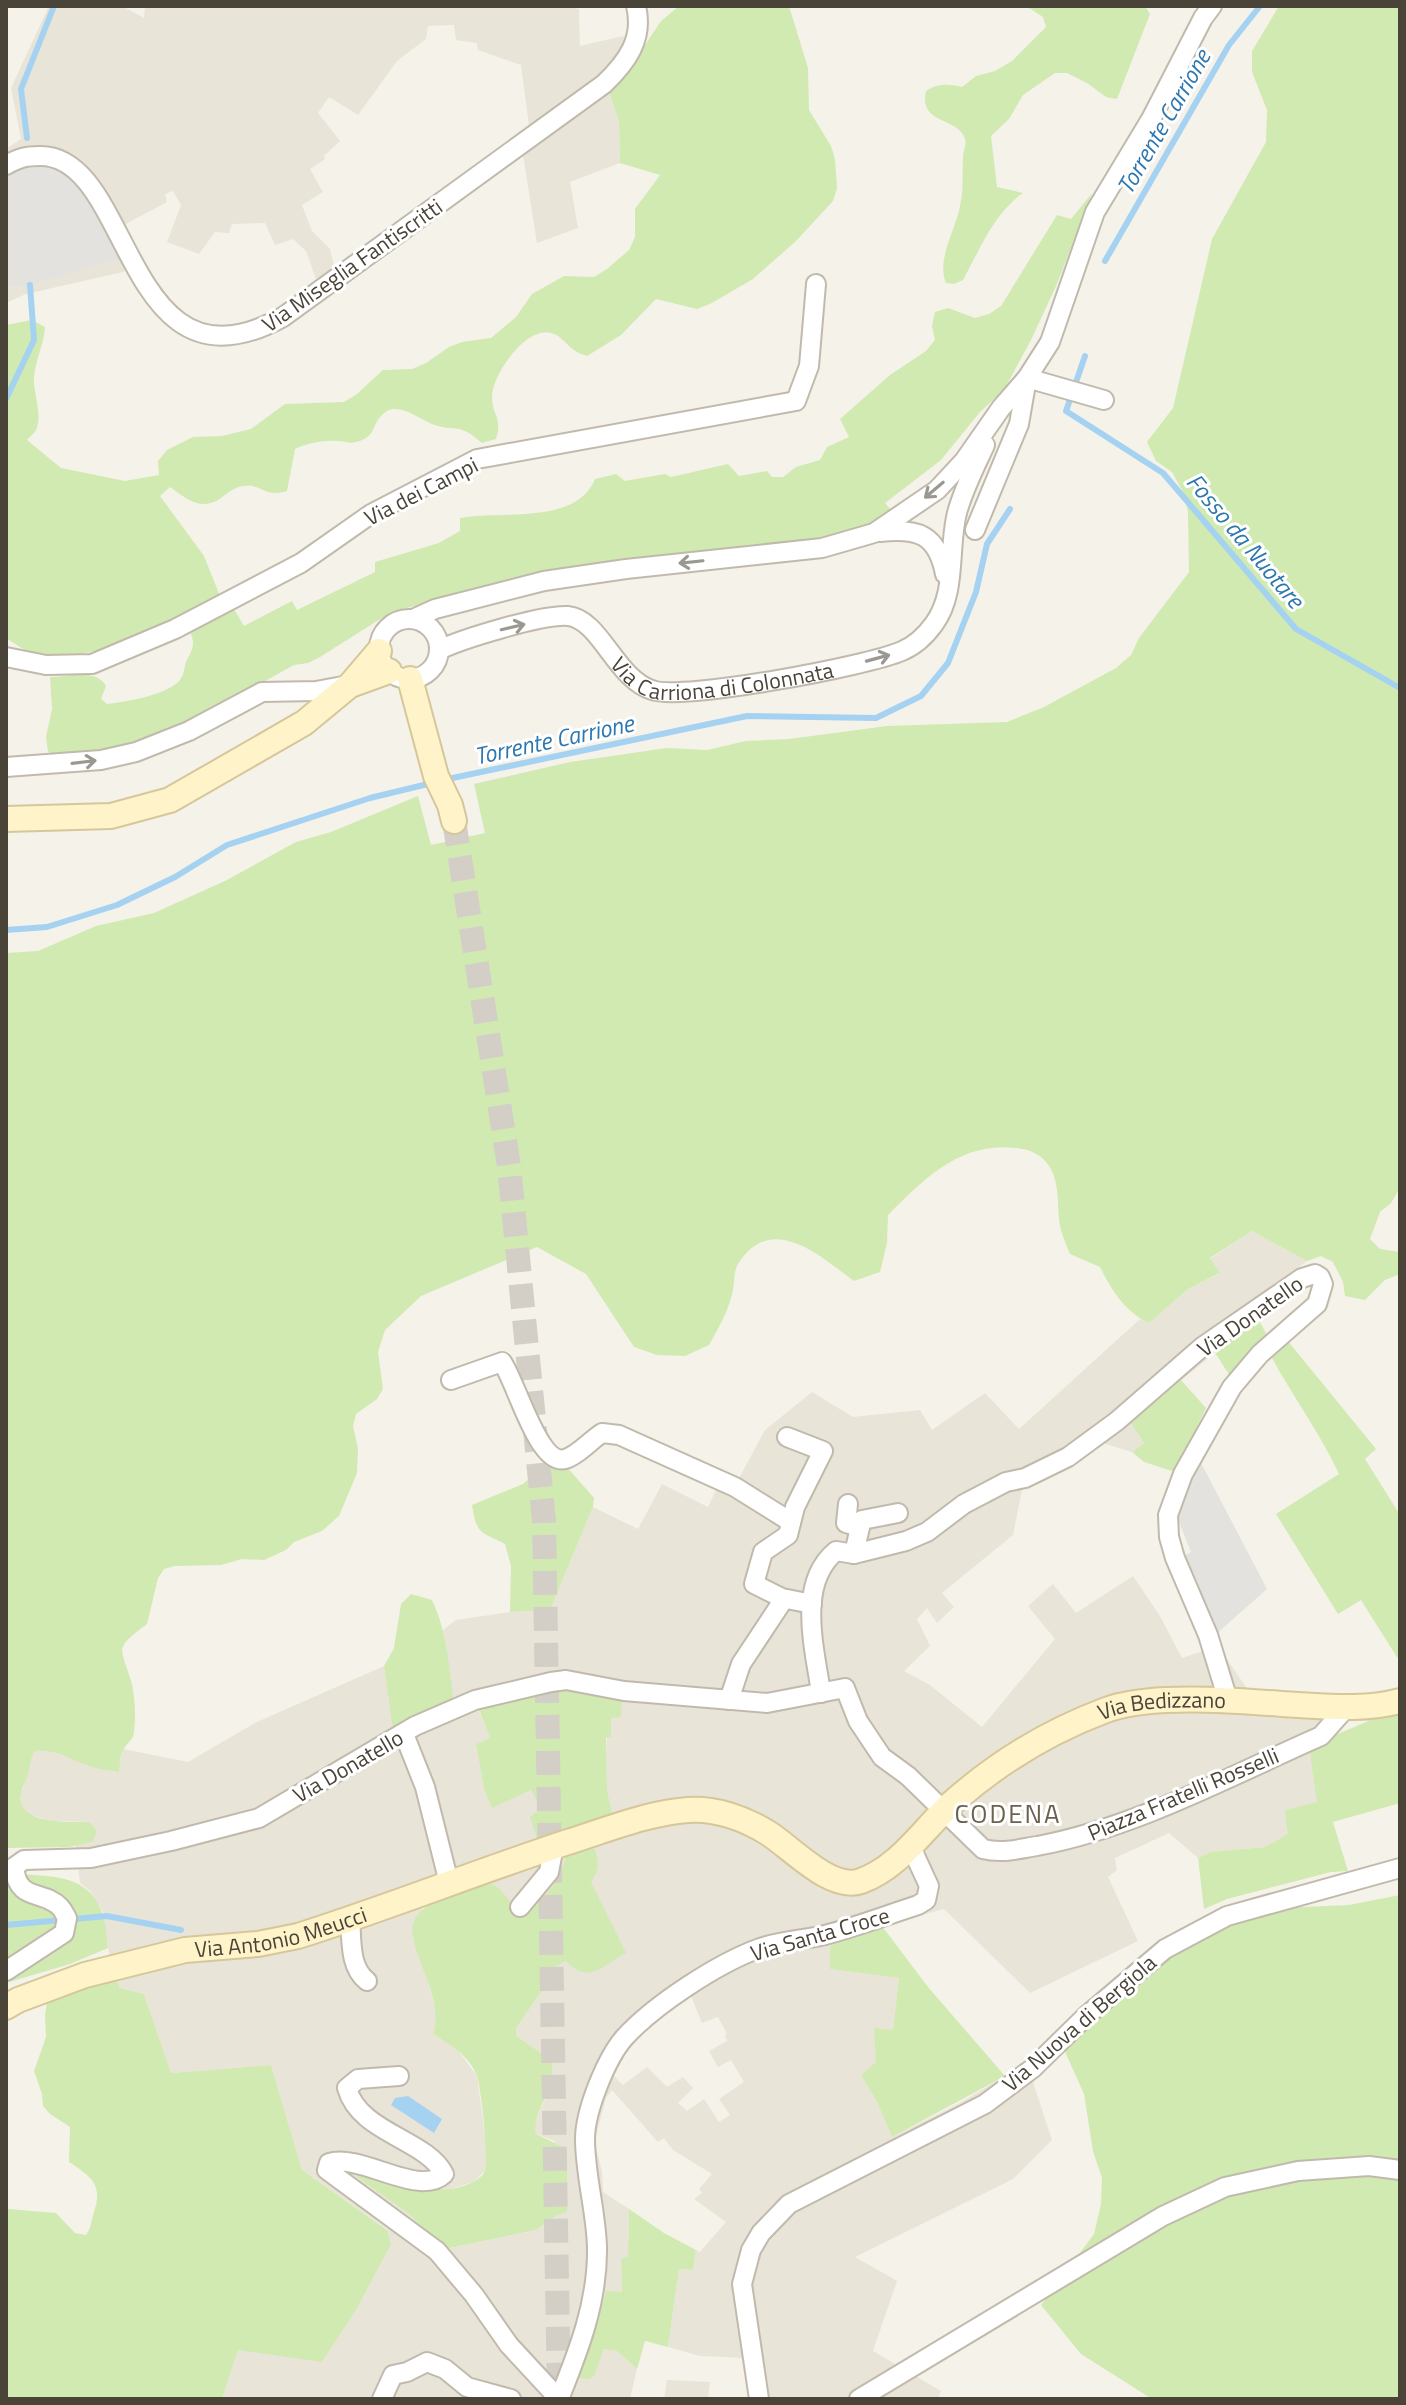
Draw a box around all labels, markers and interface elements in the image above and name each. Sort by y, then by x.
water label: Torrente Carrione [1107,41,1220,201]
street label: Via Miseglia Fantiscritti [255,190,449,340]
street label: Via dei Campi [358,448,484,534]
water label: Fosso da Nuotare [1178,465,1314,617]
one-way arrow [925,481,945,499]
one-way arrow [678,554,705,569]
one-way arrow [500,618,526,633]
street label: Via Carriona di Colonnata [603,649,837,709]
one-way arrow [864,650,890,665]
water label: Torrente Carrione [471,704,639,773]
one-way arrow [71,754,96,769]
street label: Via Donatello [1190,1267,1310,1365]
street label: Via Bedizzano [1092,1682,1227,1729]
street label: Via Donatello [286,1721,410,1811]
street label: Piazza Fratelli Rosselli [1082,1738,1284,1850]
district label: CODENA [954,1794,1062,1833]
street label: Via Antonio Meucci [193,1897,371,1966]
street label: Via Santa Croce [746,1898,894,1970]
street label: Via Nuova di Bergiola [994,1946,1164,2100]

